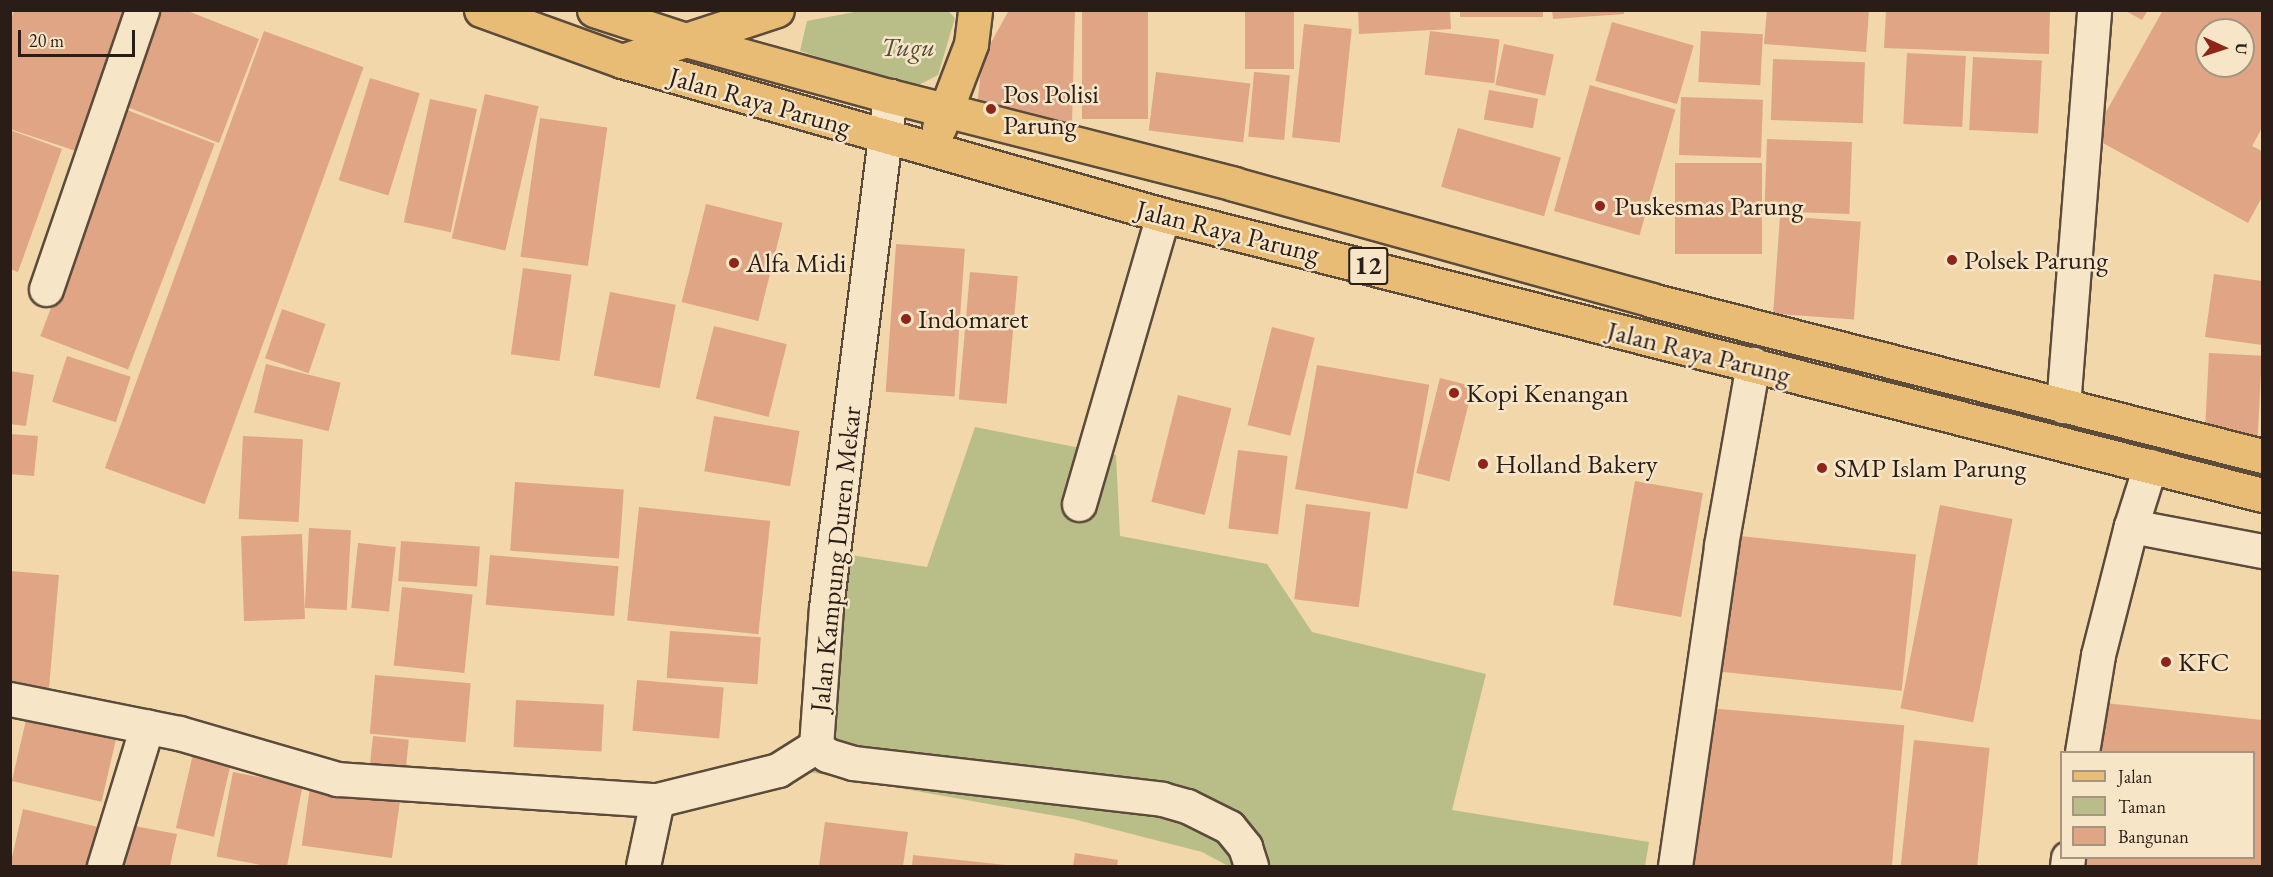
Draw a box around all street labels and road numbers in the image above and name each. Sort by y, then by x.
street label: Jalan Raya Parung [665,60,855,142]
street label: Jalan Raya Parung [1133,193,1323,269]
road number: 12 [1347,243,1389,289]
street label: Jalan Raya Parung [1604,314,1794,390]
street label: Jalan Kampung Duren Mekar [803,405,867,713]

